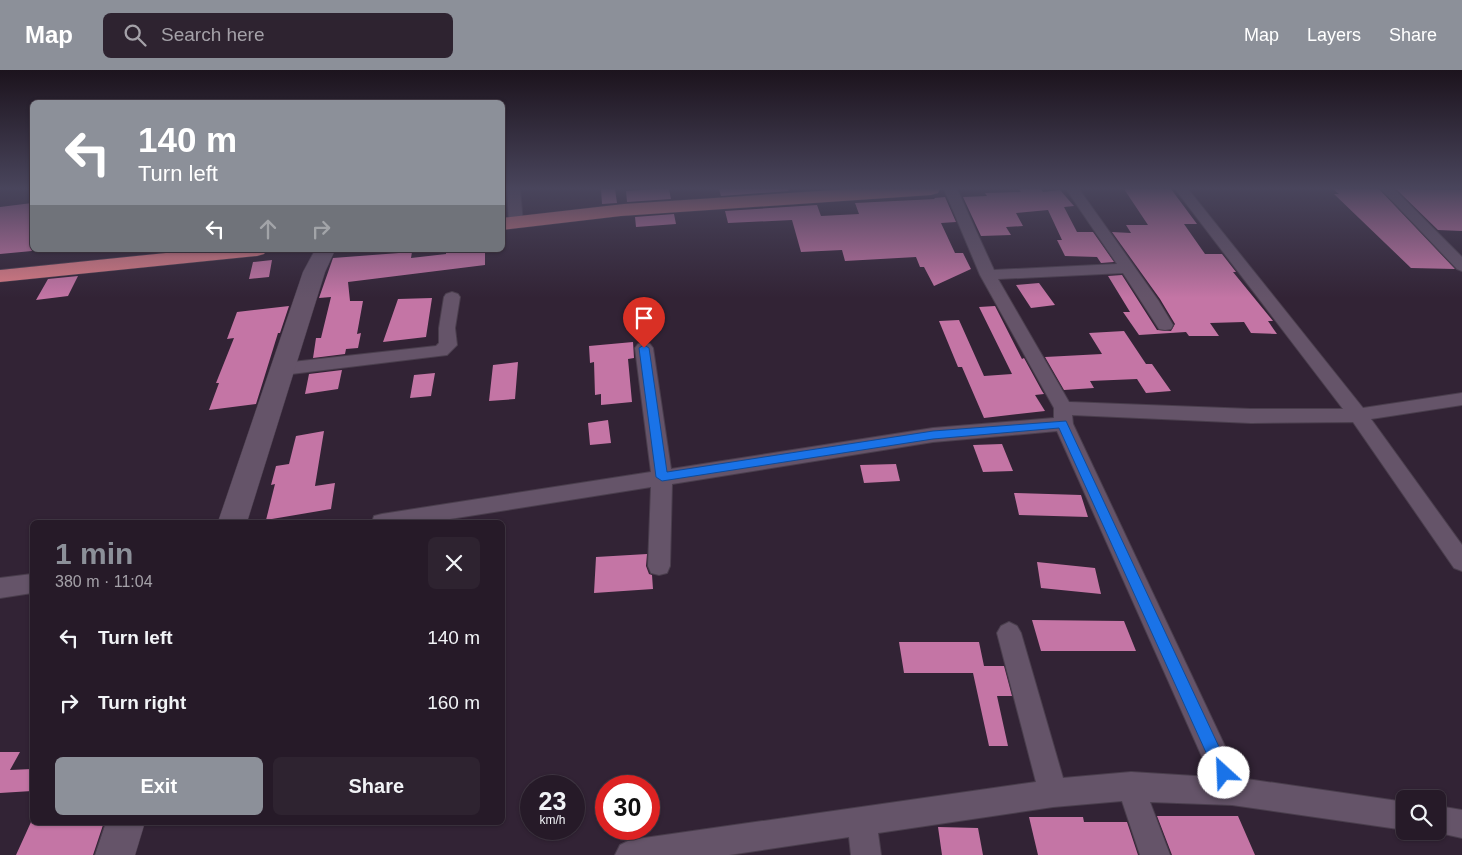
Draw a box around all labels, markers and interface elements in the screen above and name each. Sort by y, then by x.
search box [103,13,453,58]
text: Map [25,21,73,48]
icon: search [121,21,149,49]
text: Search here [161,24,265,45]
text: Map [1244,25,1279,45]
text: Layers [1307,25,1361,45]
text: Share [1389,25,1437,45]
icon: left [55,120,120,185]
text: 140 m [138,120,237,159]
text: Turn left [138,161,218,186]
icon: left [201,215,229,243]
icon: ahead [254,215,282,243]
icon: right [307,215,335,243]
pin [623,297,665,348]
icon: arrive [630,304,658,332]
text: 1 min [55,537,133,570]
button: close [428,537,480,589]
text: 380 m · 11:04 [55,573,153,590]
icon: left [55,624,83,652]
text: Turn left [98,627,173,648]
text: 140 m [427,627,480,648]
icon: right [55,689,83,717]
text: Turn right [98,692,186,713]
text: 160 m [427,692,480,713]
position arrow [1197,746,1249,798]
button: Exit [55,757,263,815]
button: Share [273,757,480,815]
speed limit sign: 30 [595,775,660,840]
text: 23 [539,787,566,815]
map controls [1396,790,1446,840]
button: search [1396,790,1446,840]
text: km/h [539,813,566,827]

